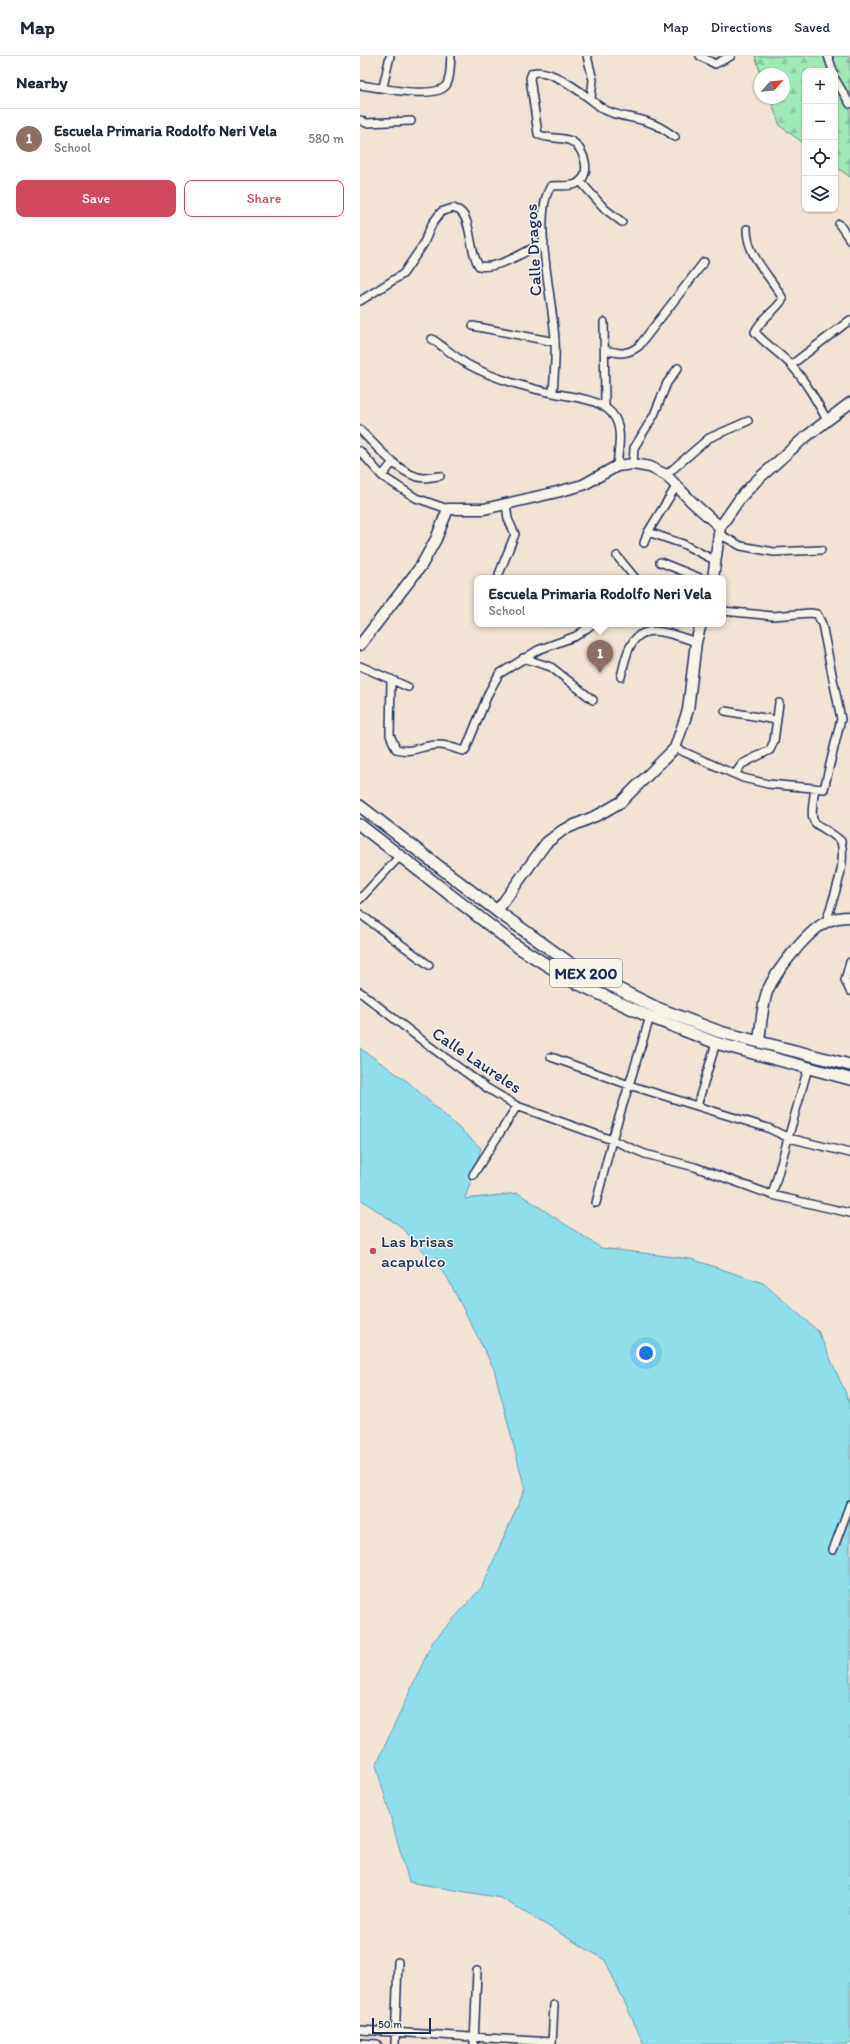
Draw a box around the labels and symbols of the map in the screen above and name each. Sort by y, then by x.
north arrow [754,68,790,104]
street label: Calle Dragos [521,203,545,297]
pin: 1 [587,640,613,673]
road number: MEX 200 [550,959,622,987]
street label: Calle Laureles [428,1023,526,1097]
place label: Las brisas acapulco [381,1231,454,1271]
marker: Las brisas acapulco [368,1246,378,1256]
your location [636,1343,656,1363]
scale bar [372,2016,431,2035]

